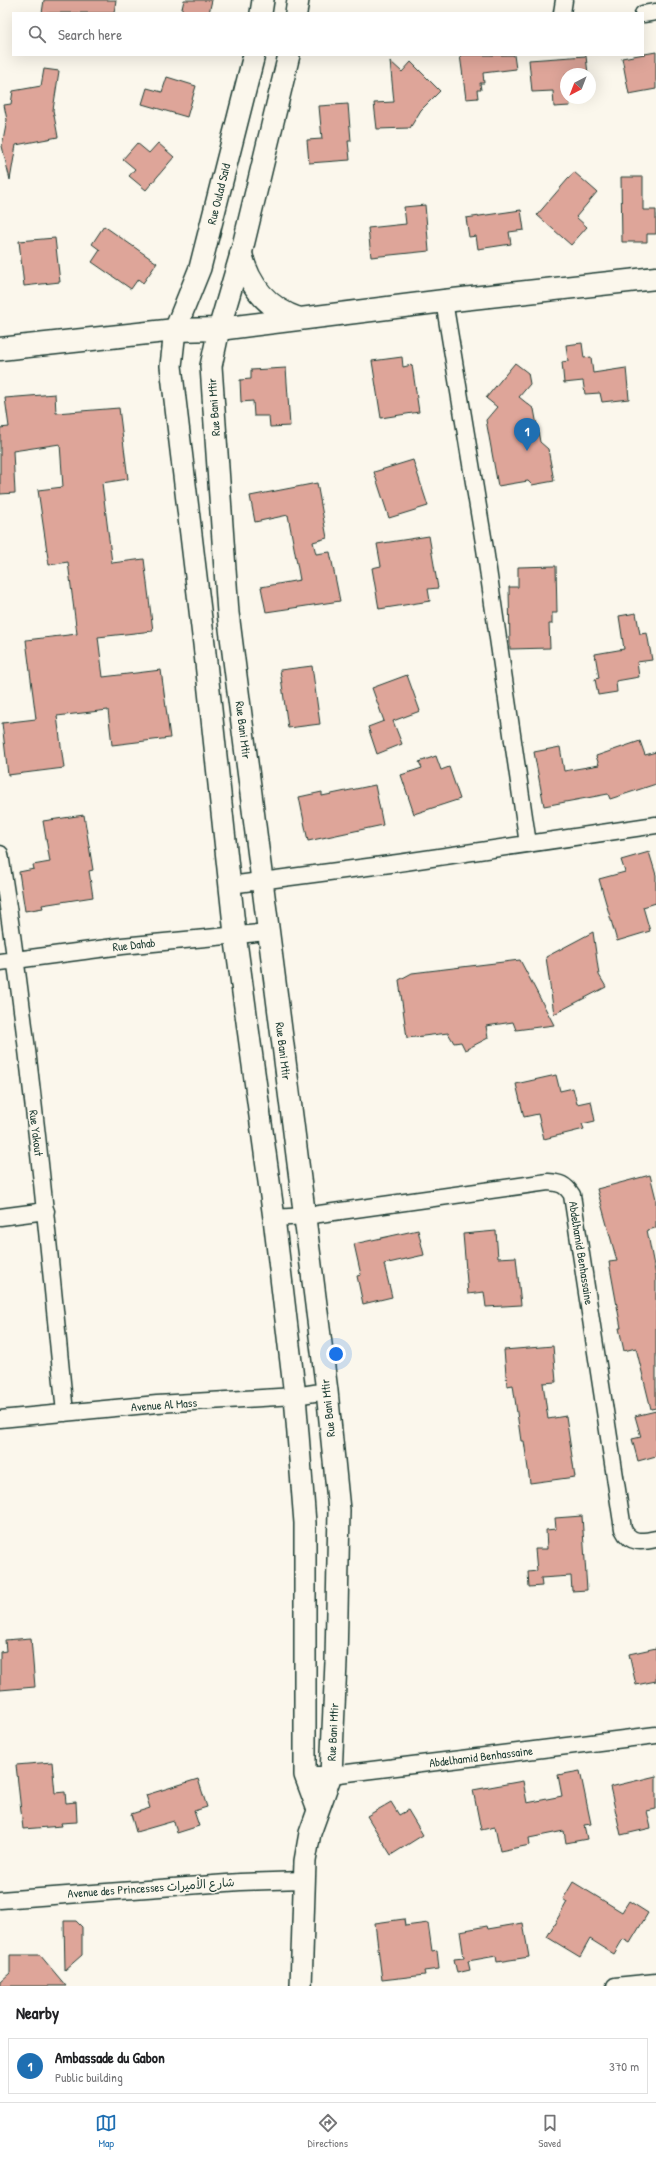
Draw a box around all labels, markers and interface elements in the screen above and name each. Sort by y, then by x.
search box [12,12,644,56]
icon: search [26,23,48,45]
text: Search here [58,24,122,45]
north arrow [560,68,596,104]
street label: Rue Oulad Said [203,161,234,226]
street label: Rue Bani Mtir [203,377,224,437]
pin: 1 [514,418,540,451]
street label: Rue Bani Mtir [232,700,256,760]
street label: Rue Dahab [112,934,156,955]
street label: Rue Bani Mtir [272,1021,296,1081]
street label: Rue Yakout [25,1109,48,1158]
street label: Abdelhamid Benhassaine [565,1200,598,1306]
your location [326,1344,346,1364]
street label: Rue Bani Mtir [316,1378,339,1438]
street label: Avenue Al Mass [130,1394,198,1415]
street label: Rue Bani Mtir [322,1702,343,1761]
street label: Abdelhamid Benhassaine [428,1742,534,1771]
street label: Avenue des Princesses شارع الأميرات [67,1873,235,1903]
text: Nearby [16,2001,59,2024]
text: Ambassade du Gabon [55,2047,165,2068]
text: 1 [28,2057,32,2075]
text: 370 m [609,2057,639,2075]
text: Public building [55,2068,123,2086]
tab: Map [95,2112,117,2150]
tab: Directions [308,2112,348,2150]
tab: Saved [538,2112,561,2150]

